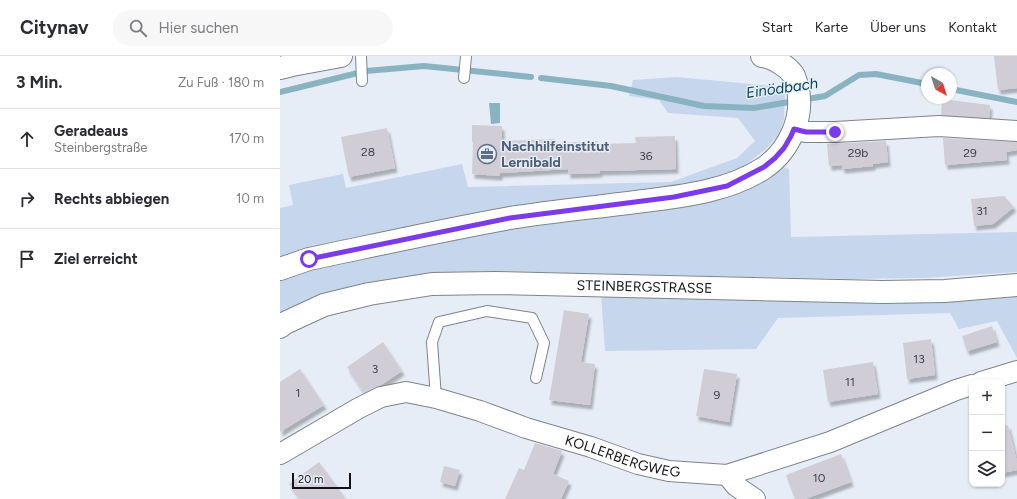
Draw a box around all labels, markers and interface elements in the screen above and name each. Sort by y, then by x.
search box [113,10,393,46]
text: Citynav [20,16,89,39]
icon: search [127,17,149,39]
text: Hier suchen [159,19,239,37]
text: Start [762,19,793,36]
text: Karte [815,19,848,36]
text: Über uns [870,19,926,36]
text: Kontakt [948,19,997,36]
north arrow [921,68,957,104]
text: 3 Min. [16,72,62,92]
water label: Einödbach [745,74,819,102]
text: Zu Fuß · 180 m [178,75,264,90]
text: Geradeaus [54,122,128,140]
route end [826,123,844,141]
icon: ahead [16,128,38,150]
text: 170 m [229,131,264,146]
place label: Nachhilfeinstitut Lernibald [501,138,610,171]
text: Steinbergstraße [54,140,147,155]
office icon: Nachhilfeinstitut Lernibald [476,143,498,165]
house number: 28 [361,145,375,159]
house number: 29b [848,146,868,160]
house number: 29 [963,146,977,160]
house number: 36 [639,149,653,163]
icon: right [16,188,38,210]
text: Rechts abbiegen [54,190,169,208]
text: 10 m [236,191,264,206]
house number: 31 [976,204,988,218]
icon: arrive [16,248,38,270]
text: Ziel erreicht [54,250,138,268]
route start [300,250,318,268]
street label: STEINBERGSTRASSE [576,276,713,297]
house number: 13 [913,352,925,366]
house number: 3 [372,362,378,376]
house number: 11 [845,375,855,389]
map controls [969,379,1005,487]
button: + [969,379,1005,415]
house number: 1 [296,386,300,400]
house number: 9 [714,388,721,402]
button: − [969,415,1005,451]
street label: KOLLERBERGWEG [563,431,681,480]
button: layers [969,451,1005,487]
scale bar [292,471,351,490]
house number: 10 [813,471,826,485]
text: 20 m [298,473,323,486]

